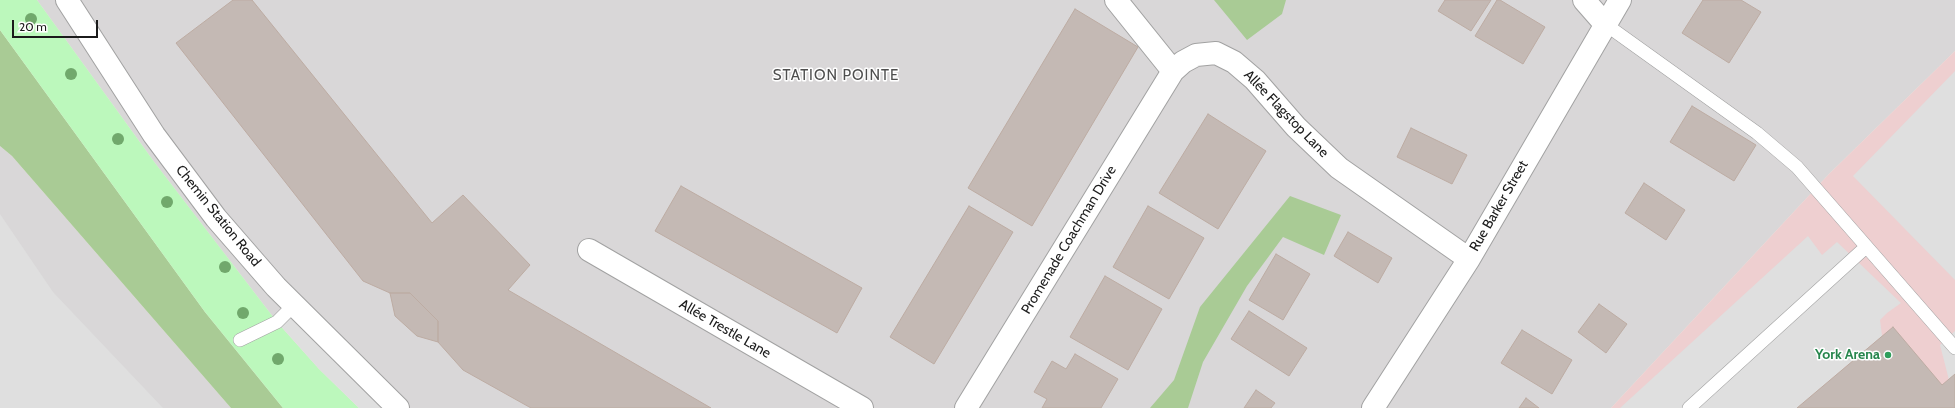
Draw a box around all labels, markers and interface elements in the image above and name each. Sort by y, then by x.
scale bar [14,12,100,38]
text: 20 m [19,19,47,34]
district label: STATION POINTE [773,67,899,85]
street label: Allée Flagstop Lane [1240,67,1332,161]
street label: Rue Barker Street [1466,158,1532,254]
street label: Chemin Station Road [172,162,264,270]
street label: Promenade Coachman Drive [1018,163,1120,317]
street label: Allée Trestle Lane [676,296,774,362]
place label: York Arena [1815,347,1880,363]
marker: York Arena [1883,350,1893,360]

